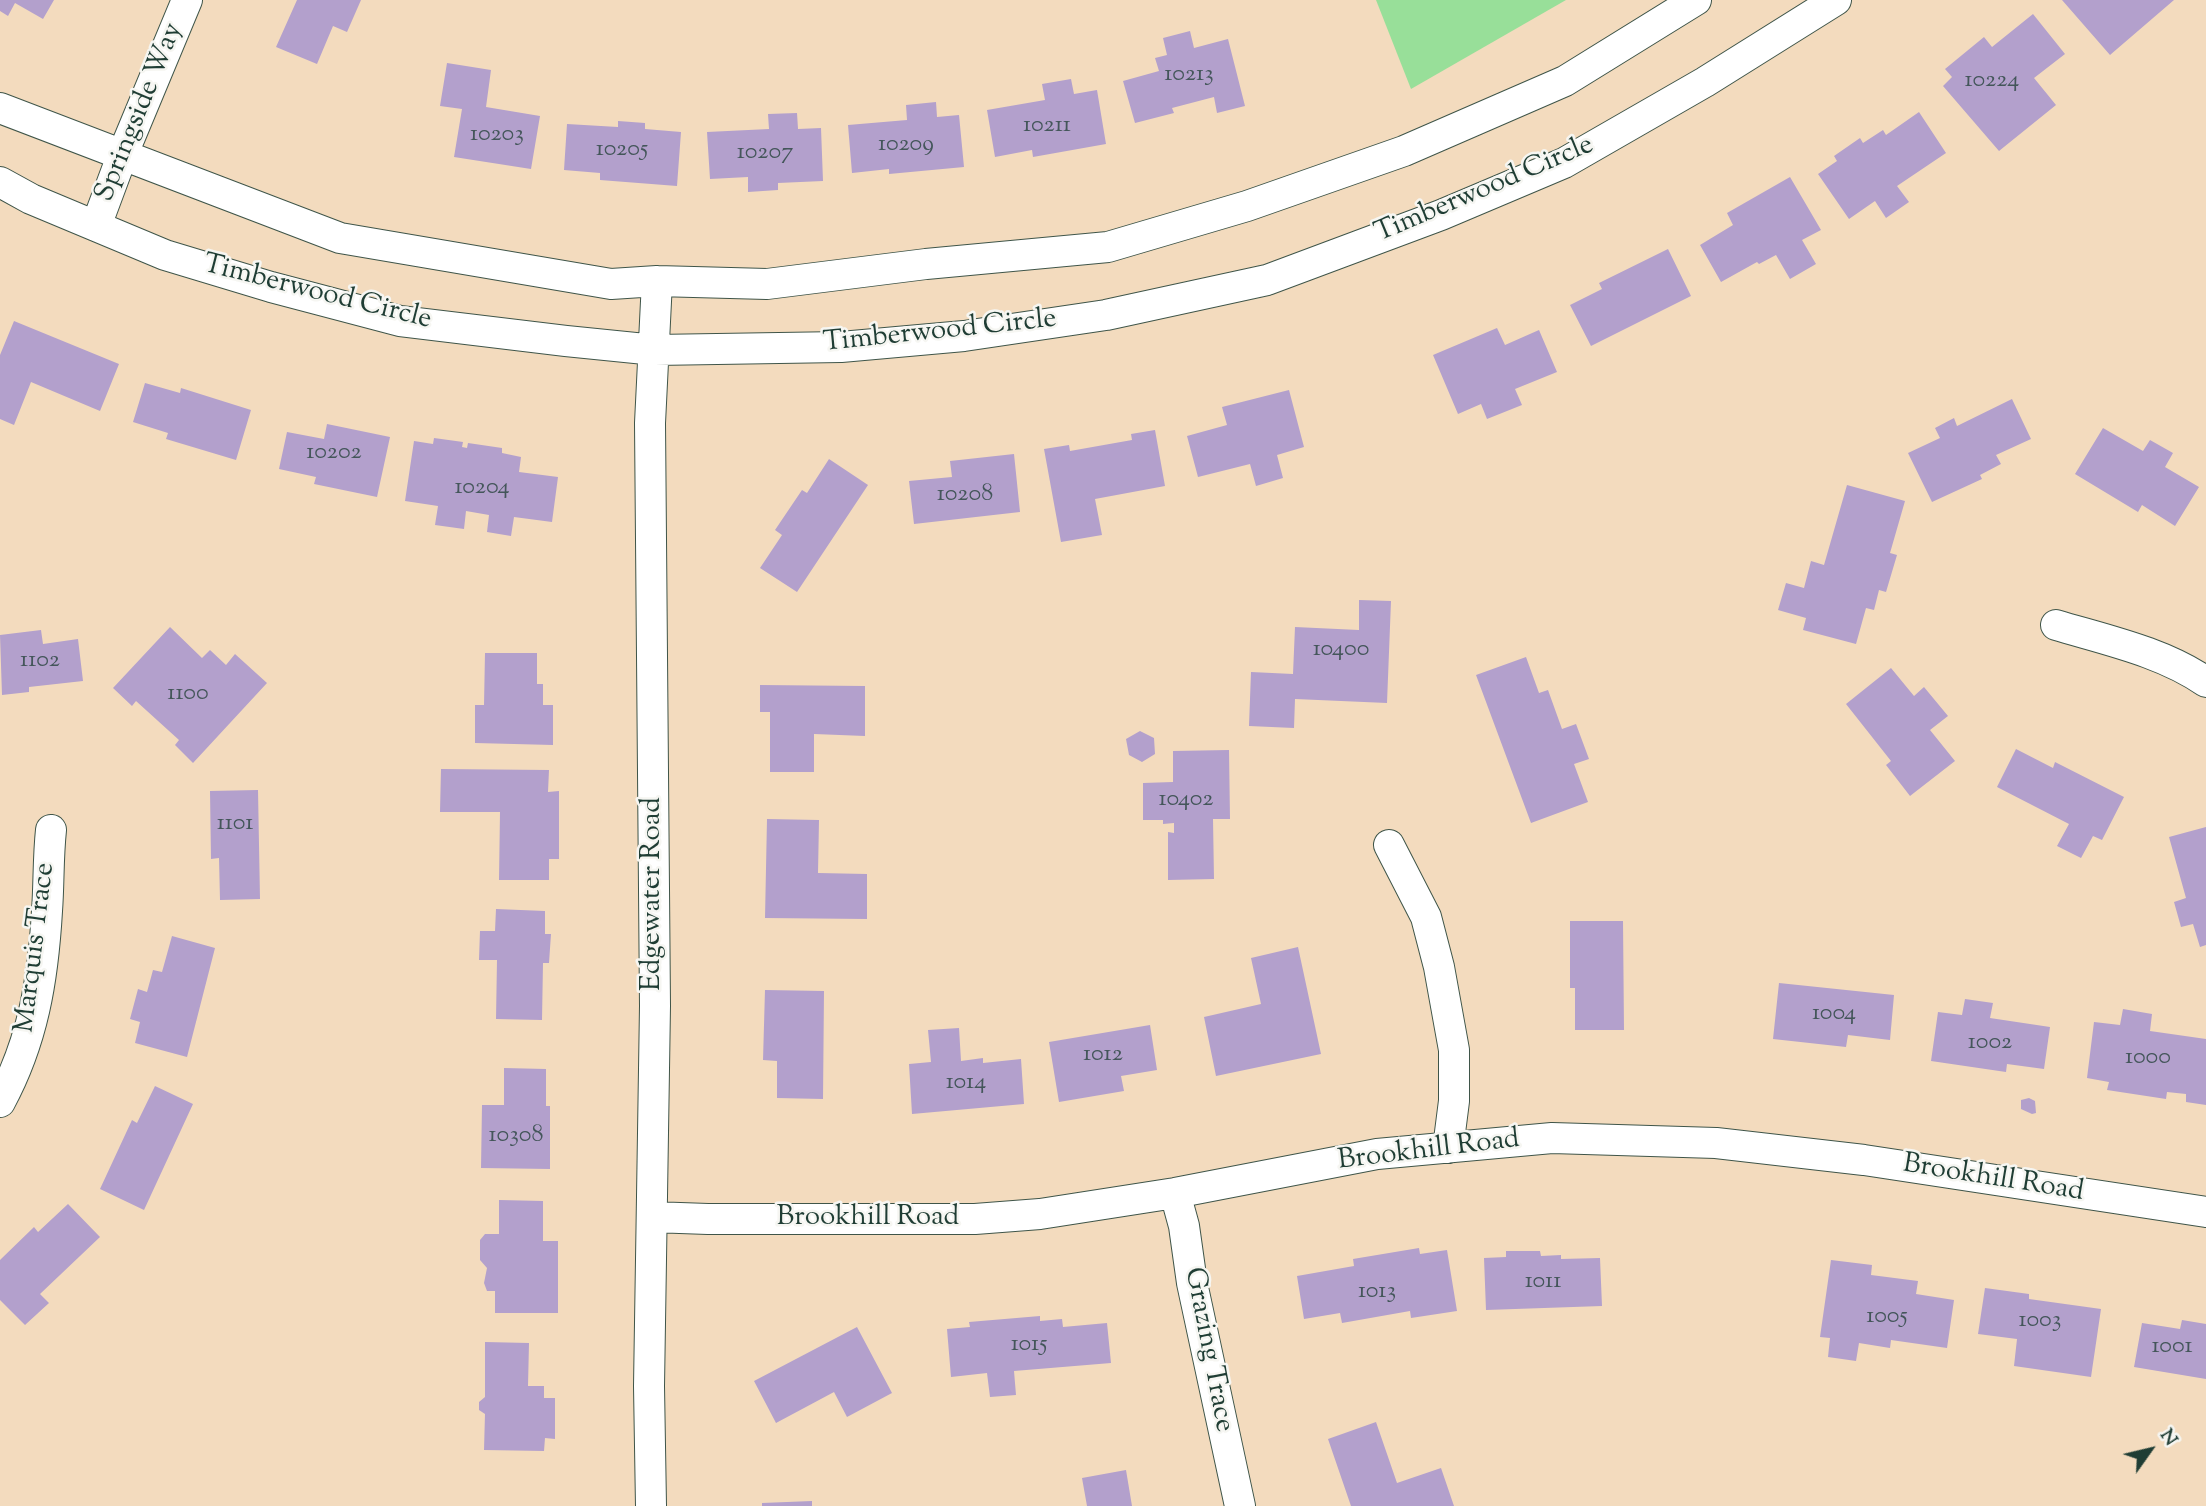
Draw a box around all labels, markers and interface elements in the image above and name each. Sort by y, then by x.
street label: Springside Way [90,19,192,207]
house number: 10213 [1164,62,1214,90]
house number: 10224 [1965,68,2019,96]
house number: 10211 [1023,113,1071,141]
house number: 10203 [470,122,524,150]
street label: Timberwood Circle [1371,130,1599,252]
house number: 10209 [878,132,934,160]
house number: 10205 [596,137,648,165]
house number: 10207 [737,140,793,168]
street label: Timberwood Circle [199,249,435,339]
street label: Timberwood Circle [822,304,1058,362]
house number: 10202 [306,440,362,468]
house number: 10204 [454,475,510,503]
house number: 10208 [937,482,993,510]
house number: 10400 [1313,637,1369,665]
house number: 1102 [20,648,60,676]
house number: 1100 [167,681,209,709]
house number: 10402 [1158,787,1214,815]
street label: Edgewater Road [637,797,671,991]
house number: 1101 [217,811,253,839]
street label: Marquis Trace [10,861,64,1035]
house number: 1004 [1812,1001,1856,1029]
house number: 1002 [1968,1030,2012,1058]
house number: 1012 [1083,1042,1123,1070]
house number: 1000 [2125,1045,2171,1073]
house number: 1014 [946,1070,986,1098]
house number: 10308 [489,1123,543,1151]
street label: Brookhill Road [1336,1124,1522,1180]
street label: Brookhill Road [1900,1149,2086,1211]
street label: Brookhill Road [777,1202,959,1236]
street label: Grazing Trace [1175,1265,1239,1435]
house number: 1011 [1525,1269,1561,1297]
house number: 1013 [1358,1279,1396,1307]
house number: 1005 [1866,1304,1908,1332]
house number: 1003 [2018,1308,2062,1336]
house number: 1015 [1011,1332,1047,1360]
house number: 1001 [2151,1334,2193,1362]
north arrow [2115,1415,2185,1485]
text: N [2152,1424,2183,1452]

